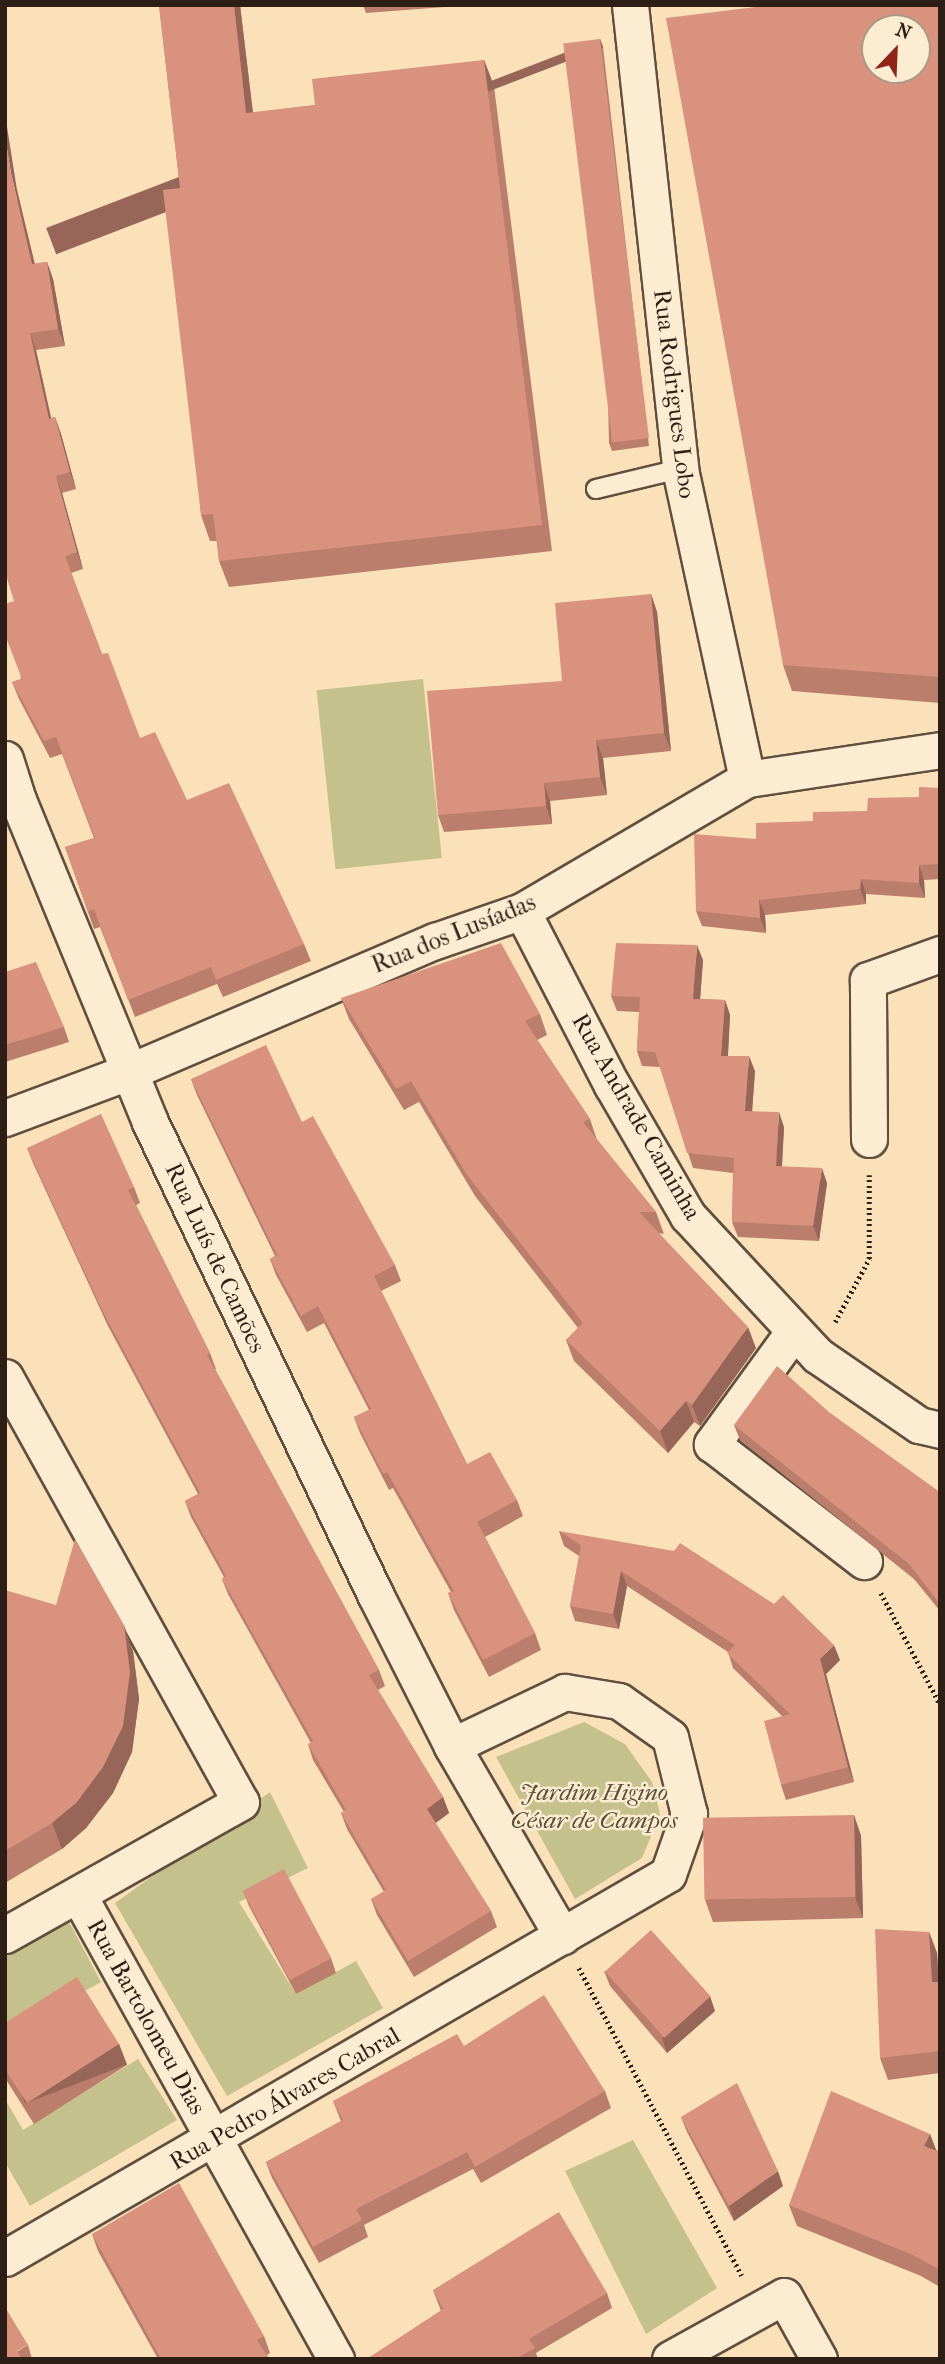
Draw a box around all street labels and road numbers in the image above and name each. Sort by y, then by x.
street label: Rua Rodrigues Lobo [647,288,701,500]
street label: Rua dos Lusíadas [368,888,540,980]
street label: Rua Andrade Caminha [565,1009,707,1225]
street label: Rua Luís de Camões [158,1159,272,1357]
street label: Rua Bartolomeu Dias [80,1914,212,2120]
street label: Rua Pedro Álvares Cabral [165,2021,405,2177]

